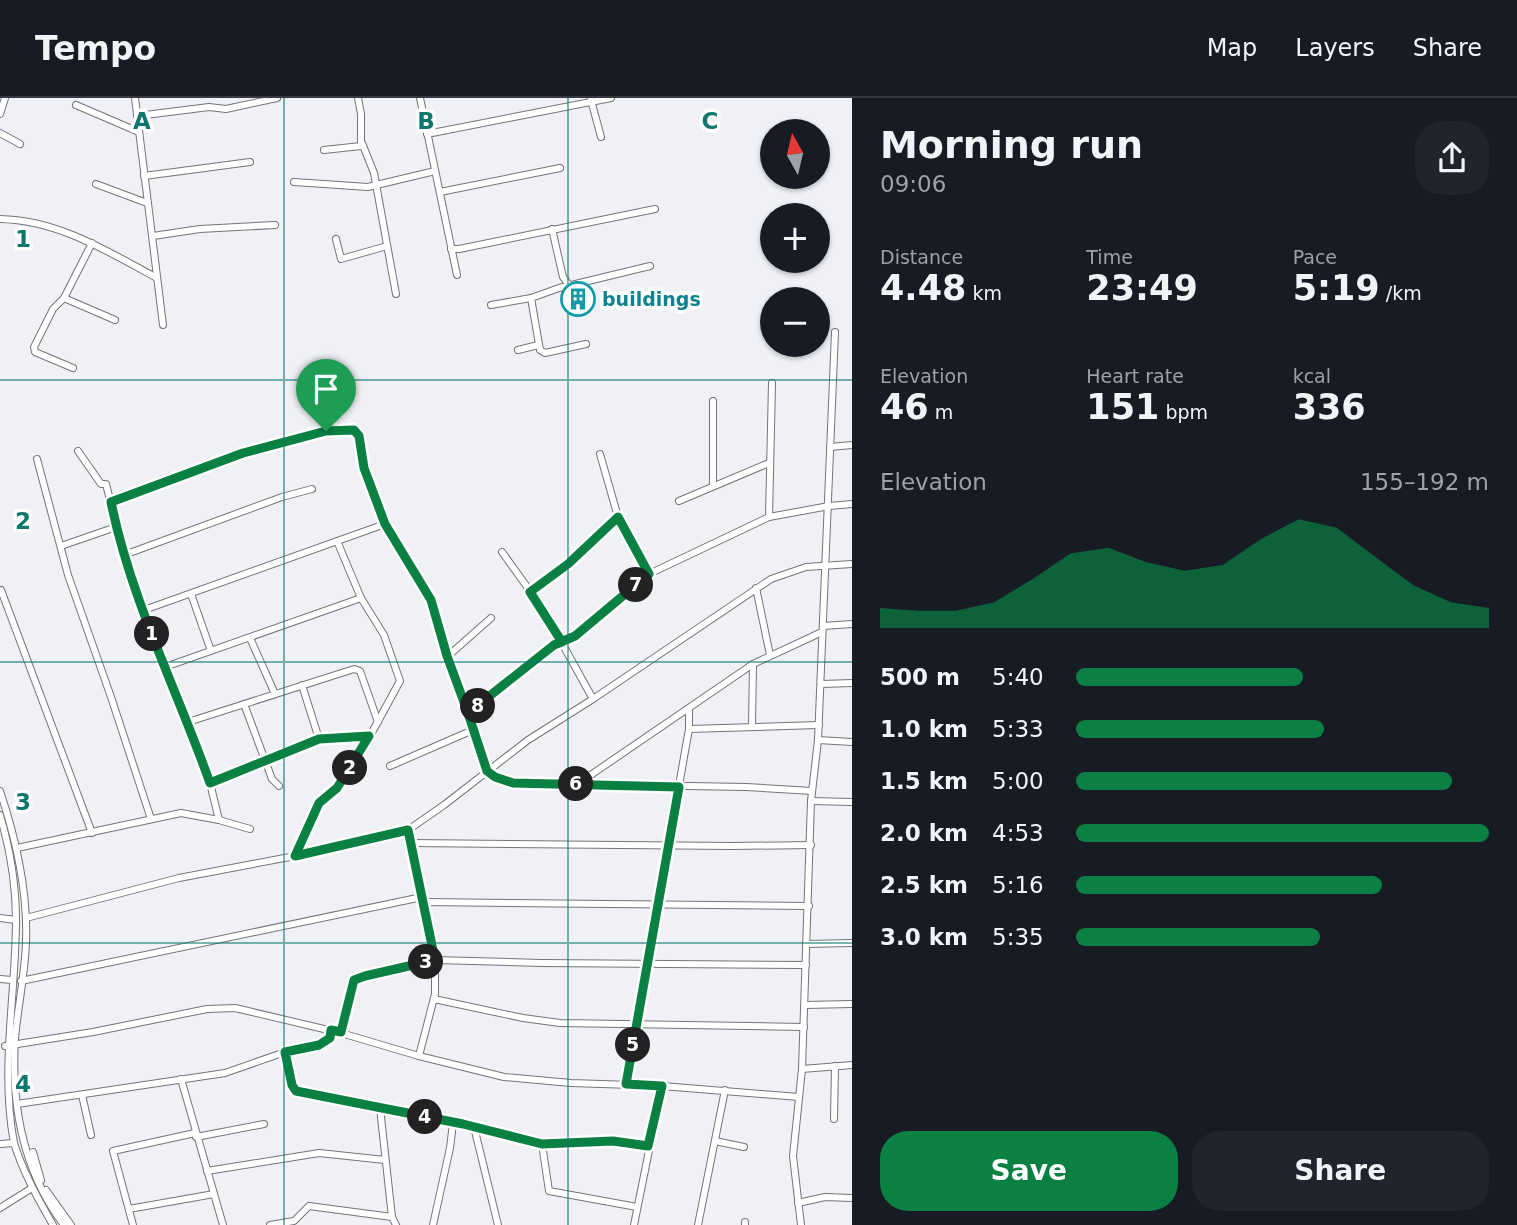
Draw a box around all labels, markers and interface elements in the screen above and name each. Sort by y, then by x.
text: Tempo [35,29,156,68]
text: Map [1207,34,1257,62]
text: Layers [1295,34,1375,62]
text: Share [1413,34,1482,62]
text: A [133,108,151,134]
text: B [417,108,435,134]
text: C [702,108,718,134]
north arrow [760,119,830,189]
map controls [760,119,830,357]
button: share [1415,121,1489,195]
text: Morning run [880,123,1143,167]
text: 09:06 [880,171,946,197]
button: + [760,203,830,273]
text: 1 [15,226,31,252]
text: Distance [880,246,963,268]
text: Time [1086,246,1133,268]
text: Pace [1293,246,1337,268]
text: 4.48 [880,268,966,308]
text: 23:49 [1086,268,1198,308]
text: 5:19 [1293,268,1380,308]
building icon: buildings [559,280,597,318]
text: km [966,282,1002,304]
text: /km [1380,282,1422,304]
button: − [760,287,830,357]
place label: buildings [602,288,701,310]
pin [296,359,356,431]
text: Elevation [880,365,968,387]
text: Heart rate [1086,365,1184,387]
text: kcal [1293,365,1331,387]
icon: arrive [307,370,345,408]
text: 46 [880,387,929,427]
text: 151 [1086,387,1159,427]
text: 336 [1293,387,1366,427]
text: m [929,401,953,423]
text: bpm [1159,401,1208,423]
text: Elevation [880,469,987,495]
text: 155–192 m [1360,469,1489,495]
text: 2 [15,508,31,534]
pin: 7 [618,568,654,602]
text: 7 [629,573,642,595]
pin: 1 [134,616,170,652]
text: 1 [145,622,158,644]
text: 500 m [880,664,960,690]
text: 5:40 [992,664,1044,690]
pin: 8 [461,688,496,724]
text: 8 [471,694,484,716]
text: 1.0 km [880,716,968,742]
text: 5:33 [992,716,1044,742]
pin: 2 [332,750,368,786]
text: 2 [343,756,356,778]
pin: 6 [558,766,594,802]
text: 1.5 km [880,768,968,794]
text: 5:00 [992,768,1044,794]
text: 6 [569,772,582,794]
text: 3 [15,789,31,815]
text: 2.0 km [880,820,968,846]
text: 4:53 [992,820,1044,846]
text: 2.5 km [880,872,968,898]
text: 5:16 [992,872,1044,898]
text: 3.0 km [880,924,968,950]
text: 5:35 [992,924,1044,950]
pin: 3 [408,944,444,980]
text: 3 [419,950,432,972]
pin: 5 [616,1028,650,1062]
text: 5 [626,1033,639,1055]
text: 4 [15,1071,31,1097]
pin: 4 [408,1100,442,1134]
text: 4 [418,1105,431,1127]
button: Save [880,1131,1178,1211]
button: Share [1192,1131,1489,1211]

